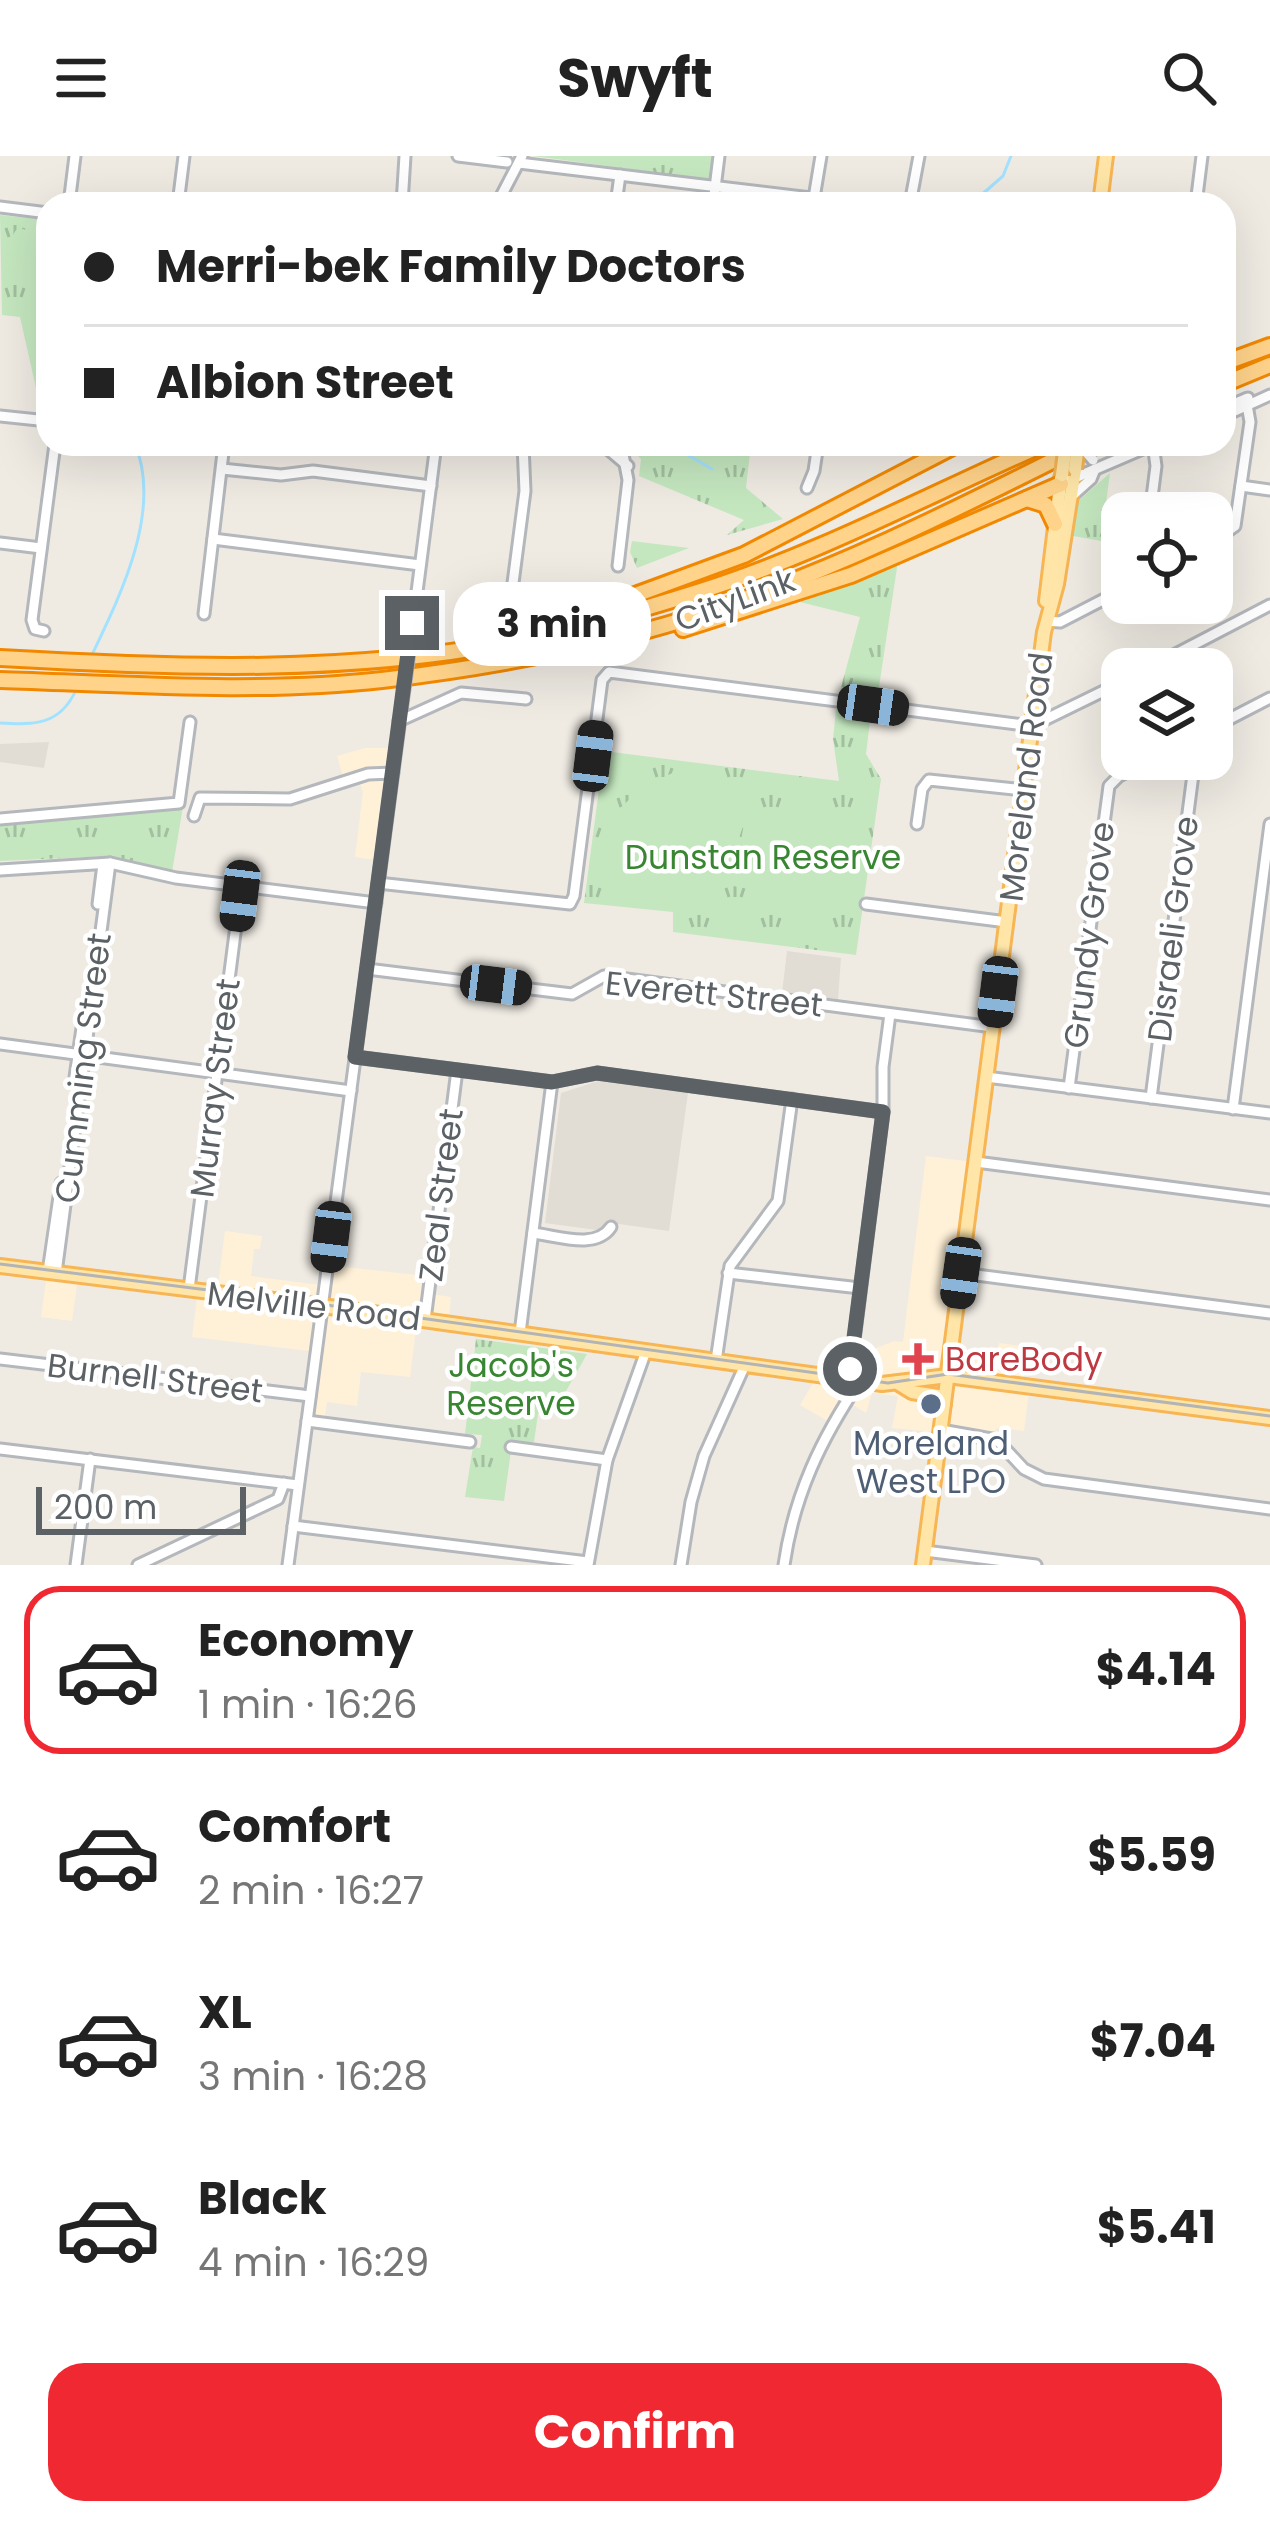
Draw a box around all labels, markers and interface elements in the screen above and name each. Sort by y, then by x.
text: Swyft [557,40,713,116]
icon: menu [48,45,114,111]
icon: search [1156,45,1222,111]
text: Merri-bek Family Doctors [156,235,746,298]
text: Albion Street [156,351,454,414]
map controls [1101,492,1233,780]
button: locate [1101,492,1233,624]
street label: CityLink [668,557,802,643]
callout: 3 min [454,581,652,665]
route end [385,596,439,650]
text: 3 min [497,596,607,651]
button: layers [1101,648,1233,780]
street label: Moreland Road [987,650,1065,904]
car [835,682,911,728]
car [571,718,615,794]
street label: Disraeli Grove [1136,814,1210,1044]
street label: Grundy Grove [1052,819,1126,1051]
park label: Dunstan Reserve [625,834,901,881]
car [218,858,262,934]
street label: Cumming Street [43,930,123,1206]
car [976,954,1020,1030]
street label: Everett Street [603,959,825,1029]
car [458,963,534,1007]
street label: Murray Street [178,976,252,1200]
street label: Zeal Street [407,1106,475,1284]
car [309,1199,353,1275]
car [938,1235,984,1311]
street label: Melville Road [204,1270,424,1342]
place label: BareBody [945,1336,1103,1383]
street label: Burnell Street [44,1341,266,1415]
park label: Jacob's Reserve [446,1342,576,1427]
route start [823,1342,877,1396]
marker: BareBody [902,1343,934,1375]
marker: Moreland West LPO [918,1391,944,1417]
place label: Moreland West LPO [853,1420,1009,1505]
scale bar [36,1481,246,1534]
text: 200 m [54,1484,157,1531]
text: Economy [198,1609,413,1672]
icon: car [54,1616,162,1724]
text: $4.14 [1096,1638,1216,1701]
text: 1 min · 16:26 [198,1677,417,1732]
text: Comfort [198,1795,391,1858]
icon: car [54,1802,162,1910]
text: $5.59 [1088,1824,1216,1887]
text: 2 min · 16:27 [198,1863,424,1918]
text: XL [198,1981,252,2044]
icon: car [54,1988,162,2096]
text: $7.04 [1090,2010,1216,2073]
text: 3 min · 16:28 [198,2049,428,2104]
text: Black [198,2167,327,2230]
icon: car [54,2174,162,2282]
text: $5.41 [1097,2196,1216,2259]
text: 4 min · 16:29 [198,2235,429,2290]
button: Confirm [48,2363,1222,2501]

